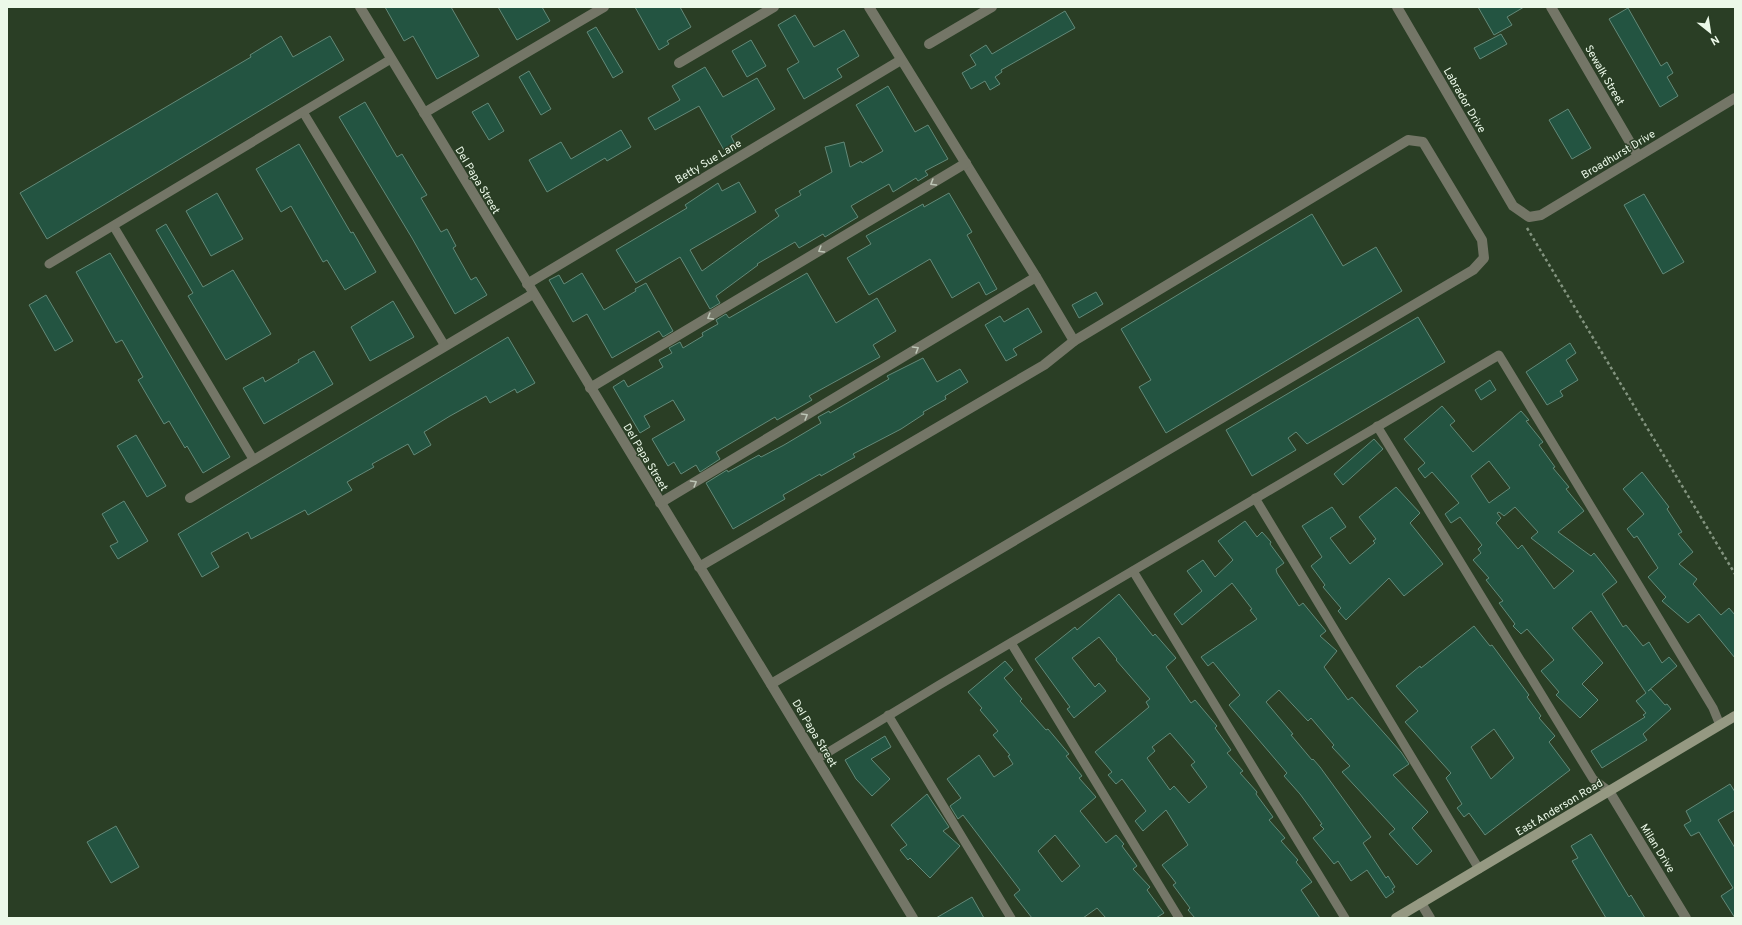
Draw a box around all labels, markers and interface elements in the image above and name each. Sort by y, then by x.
north arrow [1690,12,1730,52]
text: N [1708,32,1721,48]
street label: Sewalk Street [1581,43,1627,108]
street label: Labrador Drive [1440,65,1489,136]
street label: Broadhurst Drive [1579,127,1658,183]
street label: Betty Sue Lane [673,136,744,187]
street label: Del Papa Street [451,144,503,217]
one-way arrow [930,179,937,186]
one-way arrow [818,245,825,253]
one-way arrow [707,312,714,319]
one-way arrow [912,347,919,354]
one-way arrow [801,414,808,421]
street label: Del Papa Street [619,421,671,494]
one-way arrow [690,481,697,488]
street label: Del Papa Street [788,697,840,770]
street label: East Anderson Road [1513,776,1606,839]
street label: Milan Drive [1637,821,1678,876]

